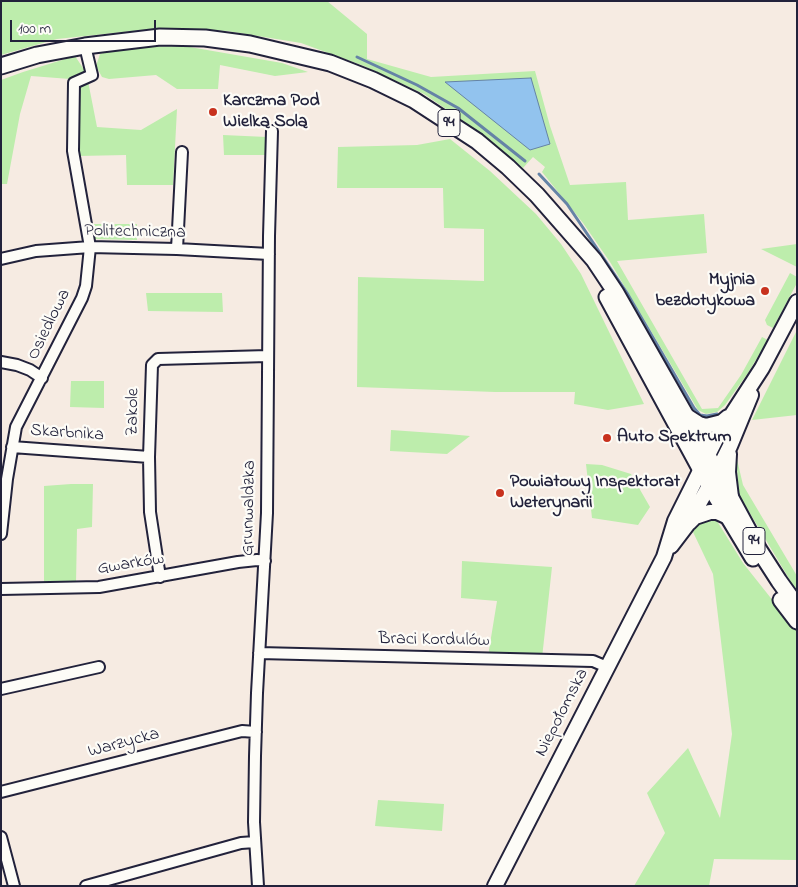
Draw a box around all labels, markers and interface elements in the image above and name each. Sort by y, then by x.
scale bar [12,10,159,42]
text: 100 m [18,18,51,40]
place label: Karczma Pod Wielką Solą [223,91,320,134]
marker: Karczma Pod Wielką Solą [207,106,219,118]
road number: 94 [438,110,460,136]
street label: Politechniczna [84,221,186,245]
place label: Myjnia bezdotykowa [656,270,755,312]
marker: Myjnia bezdotykowa [759,285,771,297]
street label: Osiedlowa [24,286,76,364]
street label: Zakole [123,388,145,436]
street label: Skarbnika [29,421,105,447]
place label: Auto Spektrum [617,427,731,449]
marker: Auto Spektrum [601,432,613,444]
street label: Grunwaldzka [238,460,262,556]
place label: Powiatowy Inspektorat Weterynarii [510,472,680,514]
marker: Powiatowy Inspektorat Weterynarii [494,487,506,499]
road number: 94 [743,528,765,554]
street label: Gwarków [96,549,166,581]
street label: Braci Kordulów [378,629,490,653]
street label: Niepołomska [532,665,594,761]
street label: Warzycka [86,724,162,764]

